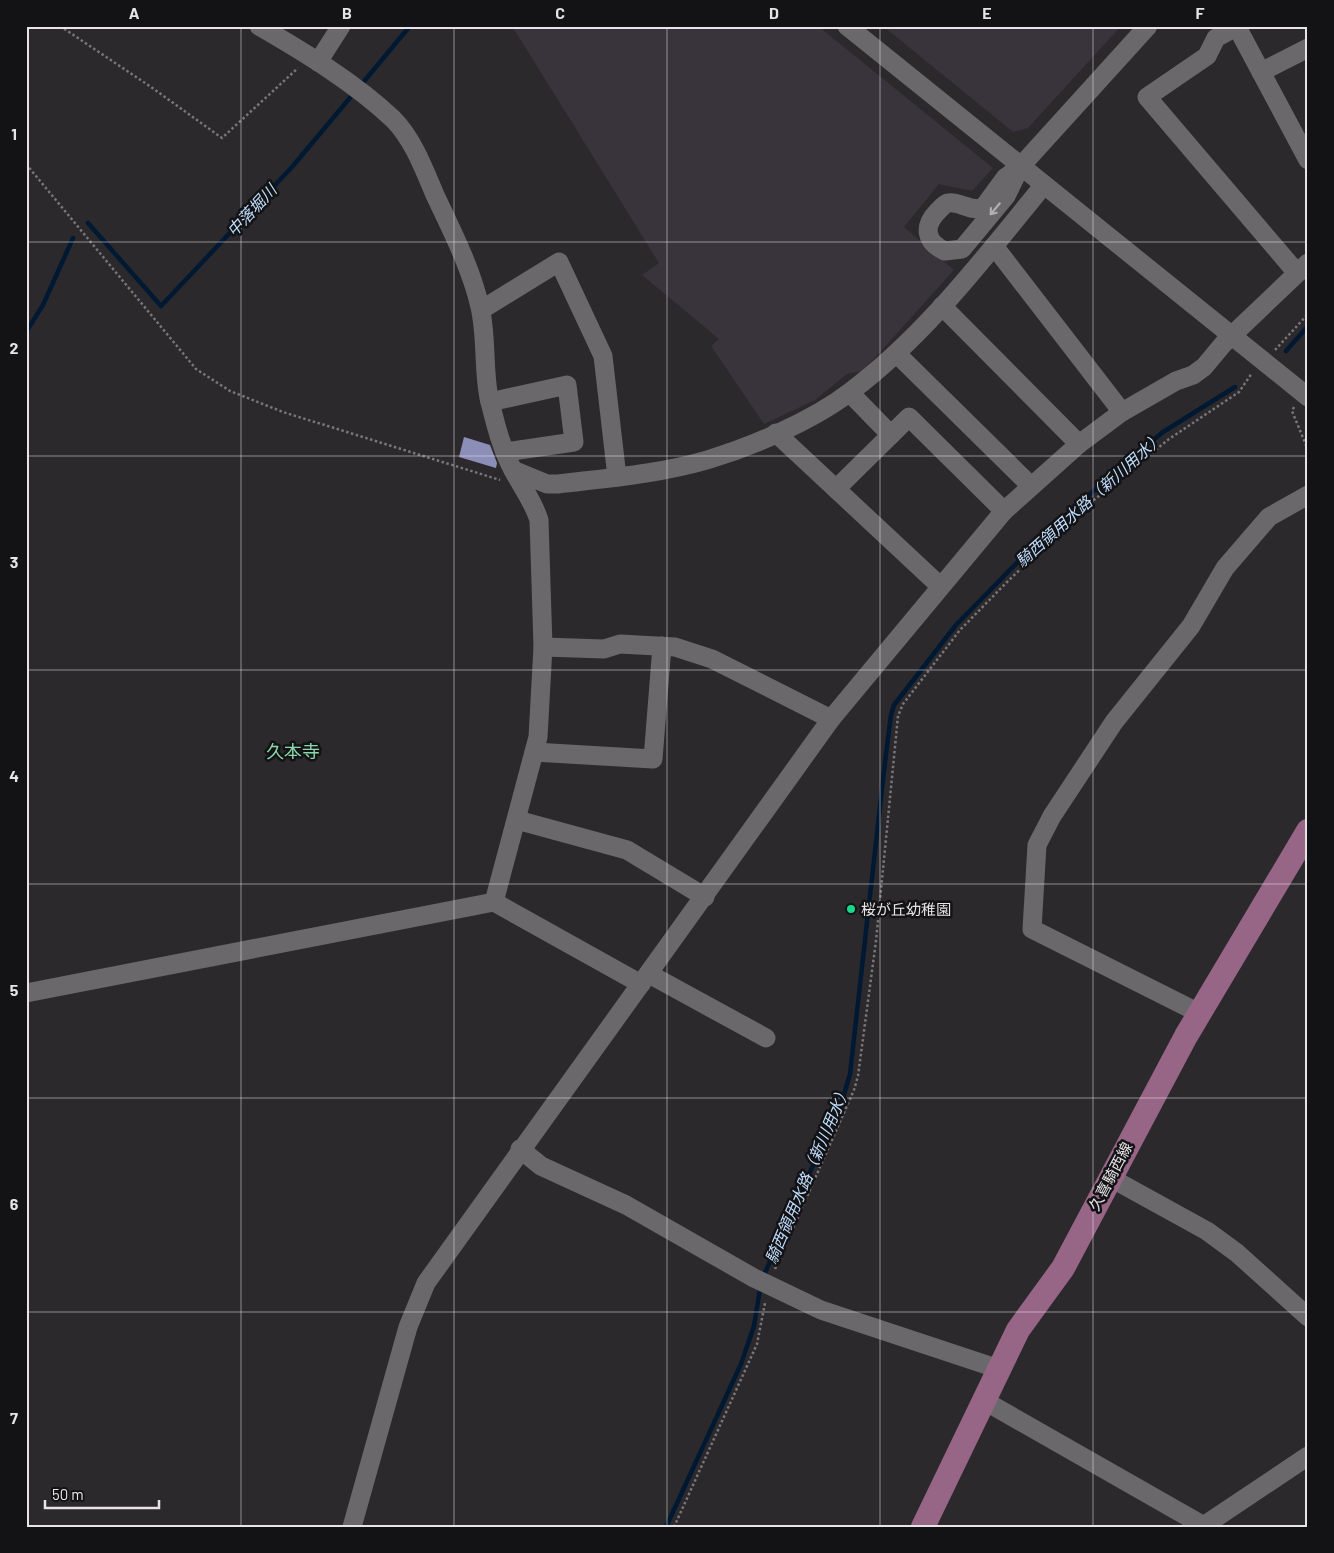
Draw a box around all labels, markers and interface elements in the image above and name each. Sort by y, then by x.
text: A [129,3,140,22]
text: B [342,3,352,22]
text: C [555,3,565,22]
text: D [769,3,779,22]
text: E [982,3,992,22]
text: F [1196,3,1205,22]
text: 1 [11,124,17,143]
water label: 中落堀川 [222,179,281,240]
one-way arrow [990,202,1001,215]
text: 2 [10,338,19,357]
water label: 騎西領用水路（新川用水） [1011,428,1167,570]
text: 3 [10,552,18,571]
district label: 久本寺 [266,740,320,762]
text: 4 [9,766,19,785]
place label: 桜が丘幼稚園 [861,900,951,918]
marker: 桜が丘幼稚園 [845,903,857,915]
text: 5 [10,980,19,999]
water label: 騎西領用水路（新川用水） [761,1082,853,1266]
street label: 久喜騎西線 [1084,1139,1136,1213]
text: 6 [10,1194,19,1213]
text: 7 [10,1408,18,1427]
scale bar [45,1478,159,1510]
text: 50 m [52,1485,84,1503]

